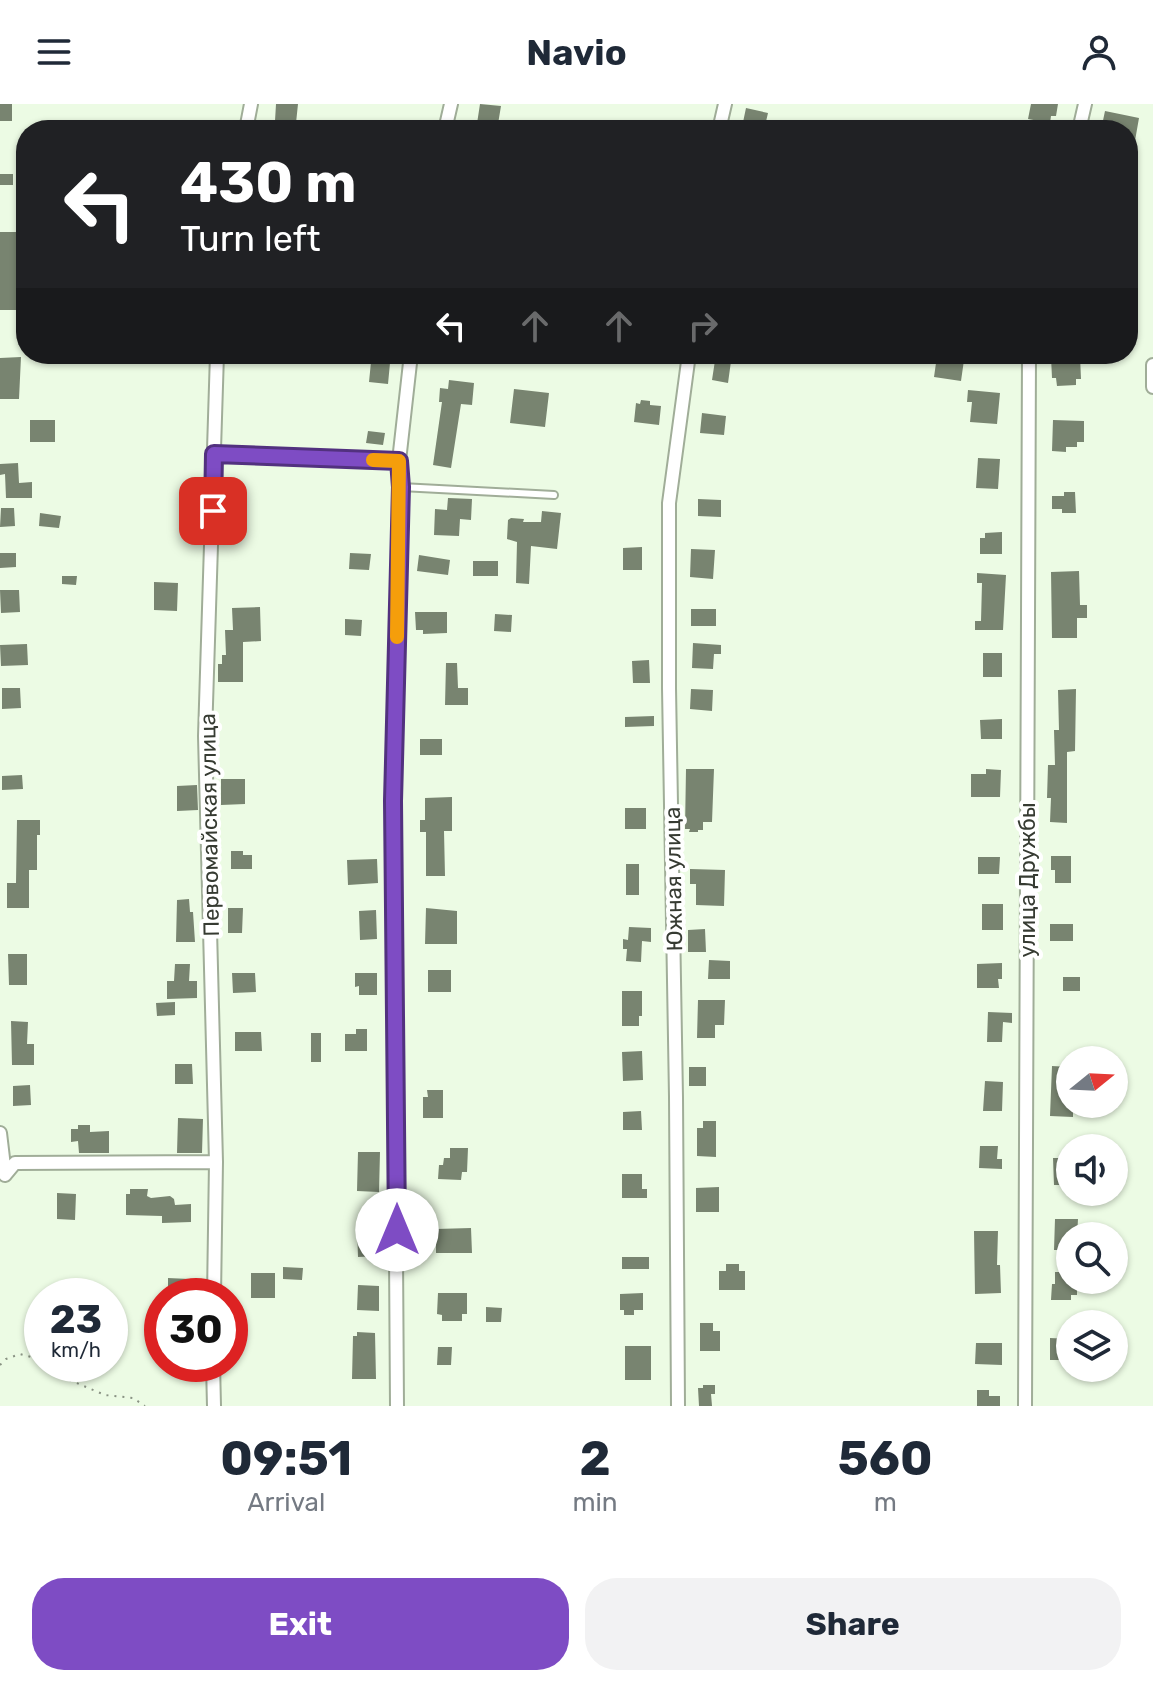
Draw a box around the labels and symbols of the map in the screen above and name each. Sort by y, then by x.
pin [179,477,247,545]
street label: Первомайская улица [194,713,225,937]
street label: улица Дружбы [1014,803,1041,957]
street label: Южная улица [659,806,688,952]
north arrow [1056,1046,1128,1118]
position arrow [355,1188,439,1272]
speed limit sign: 30 [144,1278,248,1382]

